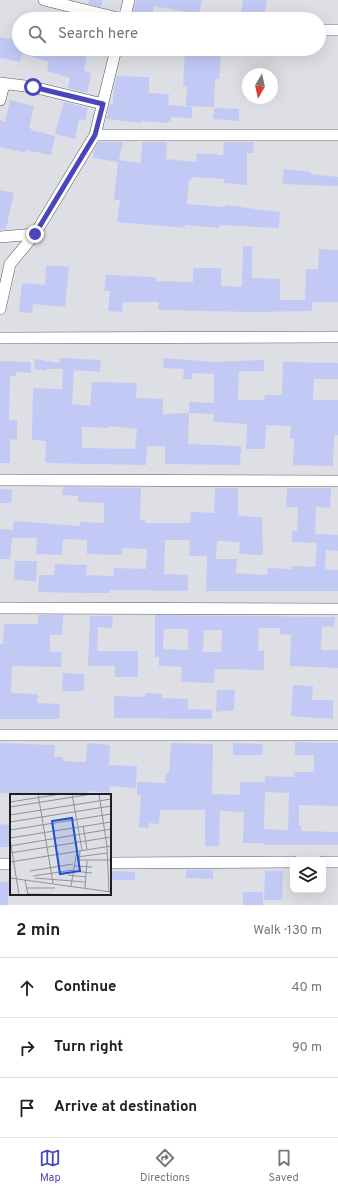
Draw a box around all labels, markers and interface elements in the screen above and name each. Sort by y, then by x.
search box [12,12,326,56]
icon: search [26,23,48,45]
text: Search here [58,25,138,44]
north arrow [242,68,278,104]
route start [24,78,42,96]
route end [26,225,44,243]
inset map [10,794,111,895]
map controls [290,857,326,893]
button: layers [290,857,326,893]
text: 2 min [16,920,60,942]
text: Walk · 130 m [253,923,322,939]
icon: ahead [16,977,38,999]
text: Continue [54,978,116,997]
text: 40 m [292,980,322,996]
icon: right [16,1037,38,1059]
text: Turn right [54,1038,123,1057]
text: 90 m [292,1040,322,1056]
icon: arrive [16,1097,38,1119]
text: Arrive at destination [54,1098,197,1117]
tab: Map [39,1147,61,1185]
tab: Directions [140,1147,190,1185]
tab: Saved [268,1147,299,1185]

